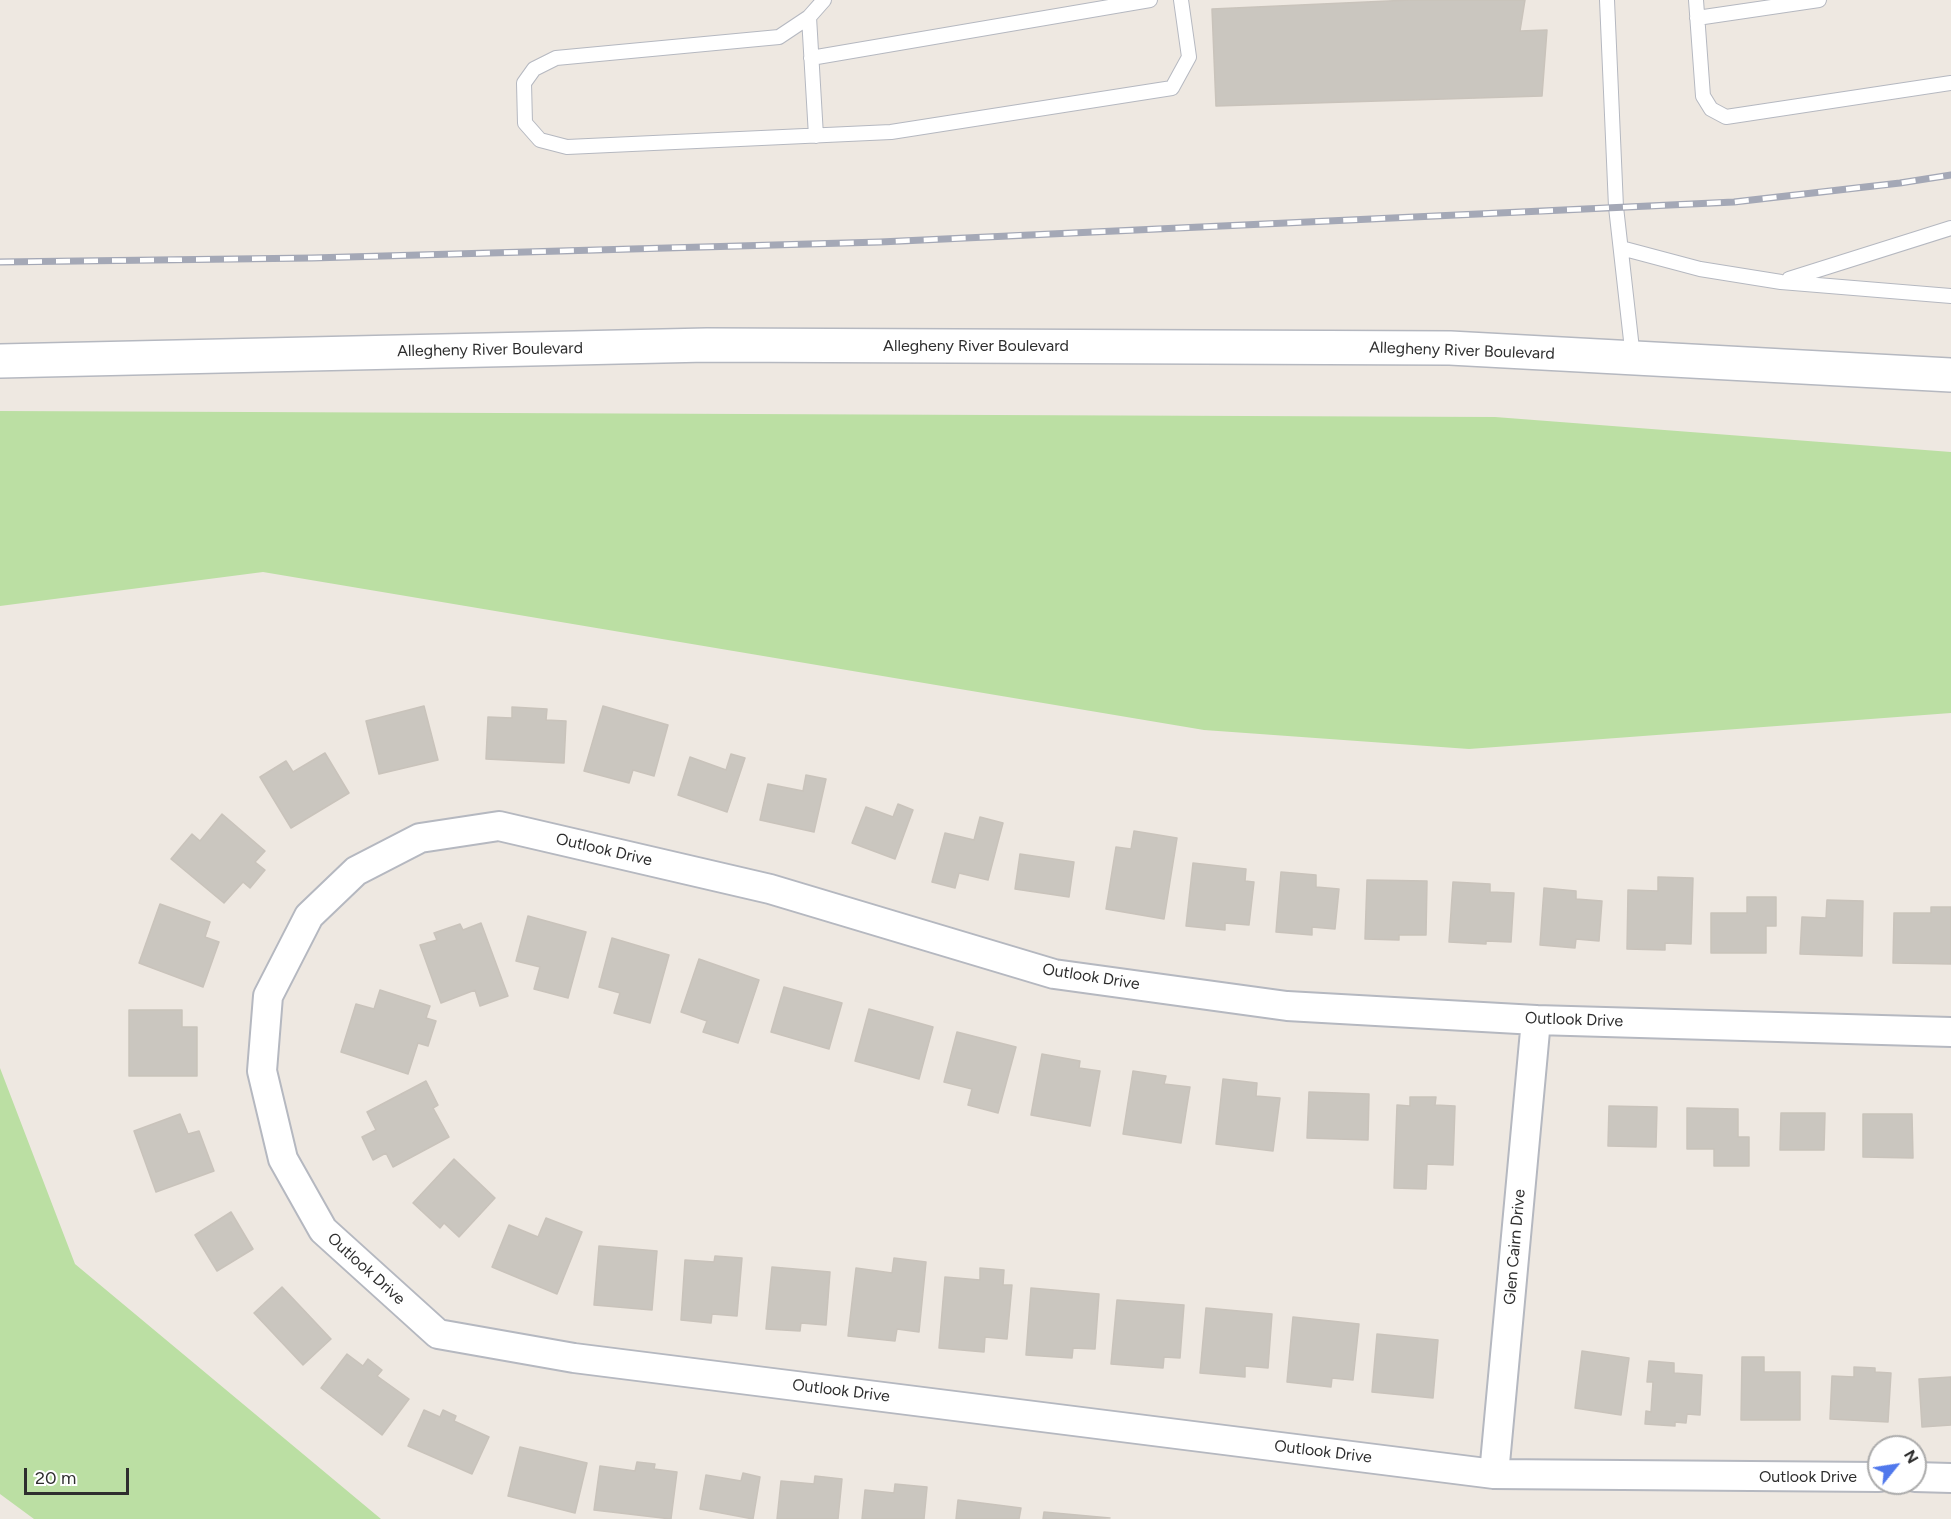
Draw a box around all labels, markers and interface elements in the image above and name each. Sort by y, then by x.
street label: Allegheny River Boulevard [883,336,1069,356]
street label: Allegheny River Boulevard [1369,338,1555,364]
street label: Allegheny River Boulevard [397,339,583,361]
street label: Outlook Drive [554,830,654,870]
street label: Outlook Drive [1041,960,1141,994]
street label: Outlook Drive [1525,1009,1623,1031]
street label: Glen Cairn Drive [1500,1188,1530,1306]
street label: Outlook Drive [323,1229,409,1309]
street label: Outlook Drive [791,1375,891,1407]
north arrow [1867,1435,1927,1495]
street label: Outlook Drive [1273,1436,1373,1468]
text: N [1900,1447,1923,1467]
scale bar [27,1456,132,1494]
text: 20 m [35,1467,76,1489]
street label: Outlook Drive [1759,1467,1857,1487]

